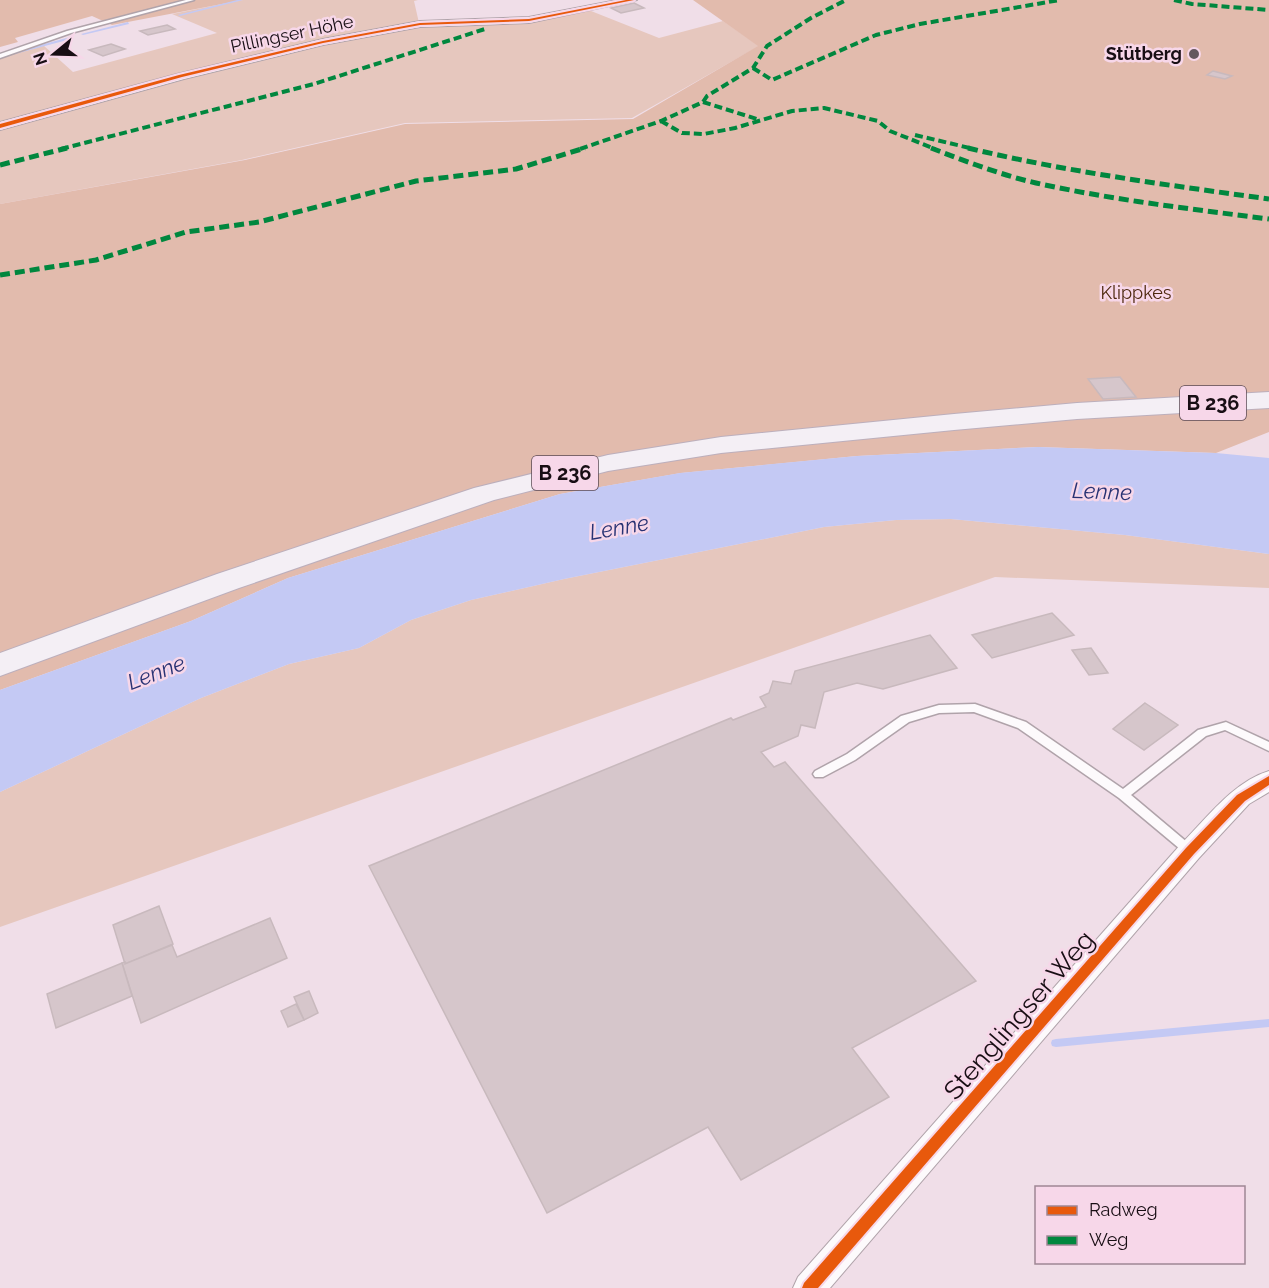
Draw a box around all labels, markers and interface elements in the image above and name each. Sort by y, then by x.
street label: Pillingser Höhe [229,10,356,57]
north arrow [24,24,84,84]
place label: Stütberg [1106,43,1182,64]
marker: Stütberg [1187,47,1201,61]
text: N [29,50,51,68]
park label: Klippkes [1101,282,1172,303]
road number: B 236 [1180,386,1246,420]
road number: B 236 [532,456,598,490]
water label: Lenne [1072,477,1133,505]
water label: Lenne [587,509,651,545]
water label: Lenne [123,649,189,695]
street label: Stenglingser Weg [938,925,1100,1105]
legend [1035,1186,1245,1264]
text: Radweg [1089,1199,1158,1220]
text: Weg [1089,1229,1128,1250]

